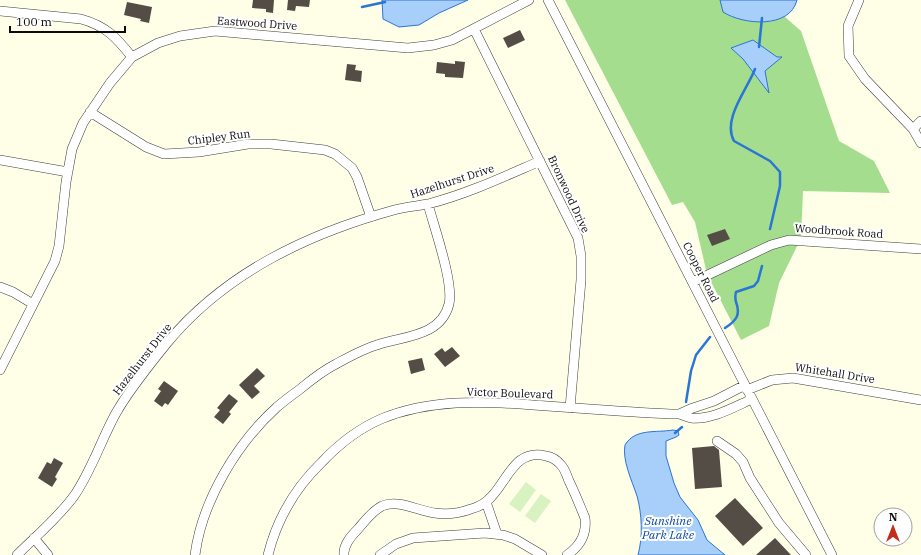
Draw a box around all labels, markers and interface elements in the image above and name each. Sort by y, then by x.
scale bar [10,8,125,34]
street label: Eastwood Drive [216,13,298,33]
text: 100 m [16,14,52,29]
street label: Chipley Run [187,126,251,148]
street label: Bronwood Drive [545,153,593,235]
street label: Hazelhurst Drive [408,161,496,201]
street label: Woodbrook Road [794,221,884,241]
street label: Cooper Road [680,239,722,305]
street label: Hazelhurst Drive [110,320,174,398]
street label: Whitehall Drive [794,360,876,386]
street label: Victor Boulevard [466,384,554,402]
north arrow [873,507,913,547]
text: N [889,510,898,524]
water label: Sunshine Park Lake [641,513,695,542]

